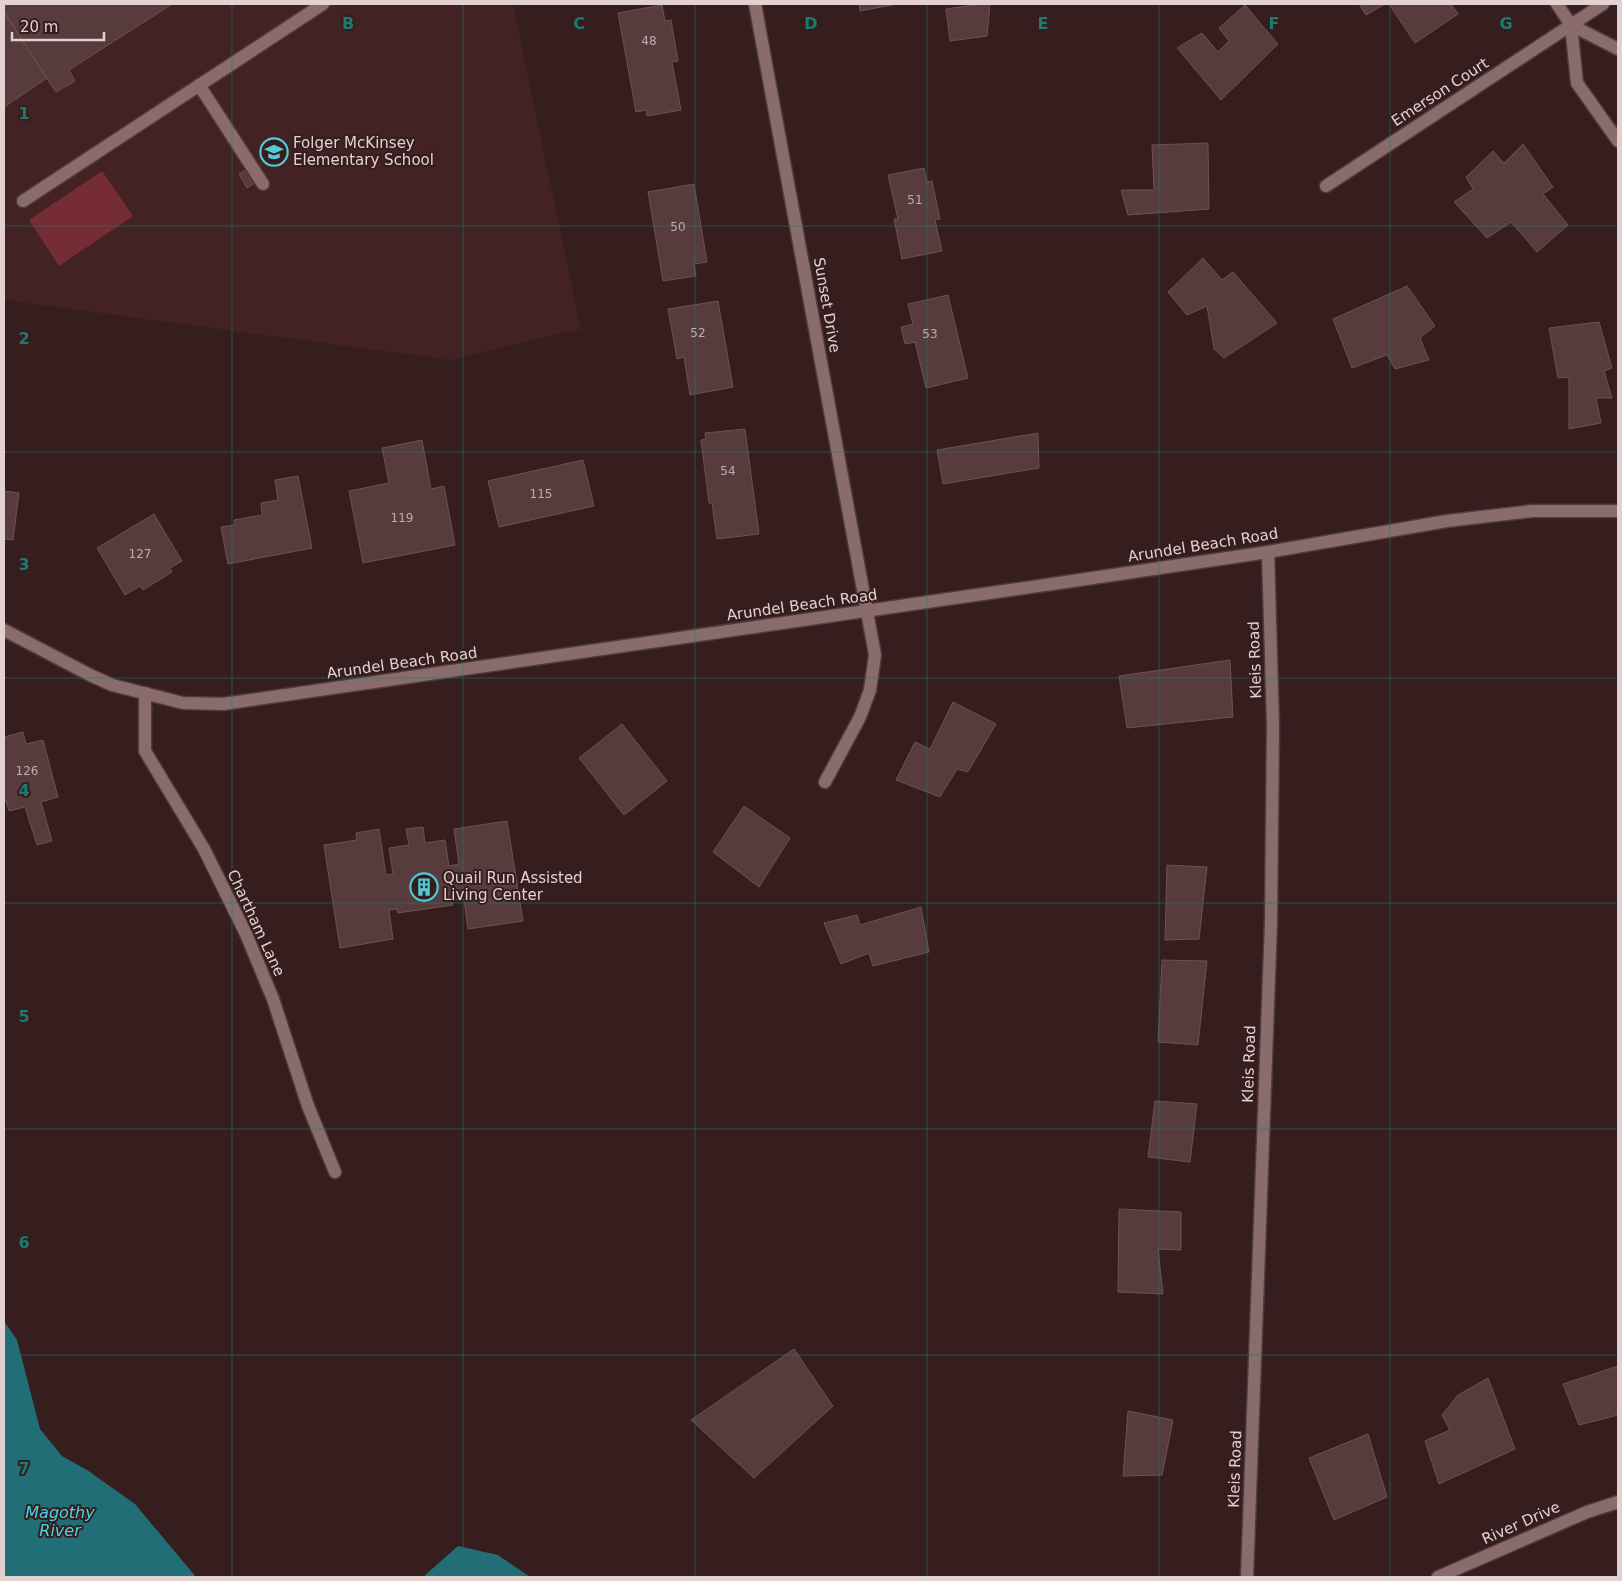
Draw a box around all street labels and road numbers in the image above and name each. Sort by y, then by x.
street label: Emerson Court [1388,54,1492,130]
street label: Sunset Drive [810,256,844,354]
street label: Arundel Beach Road [1127,524,1279,566]
street label: Arundel Beach Road [725,586,879,624]
street label: Kleis Road [1245,621,1265,699]
street label: Arundel Beach Road [325,644,479,682]
street label: Chartham Lane [223,867,289,979]
street label: Kleis Road [1239,1025,1259,1103]
street label: Kleis Road [1225,1430,1245,1508]
street label: River Drive [1479,1498,1563,1548]

